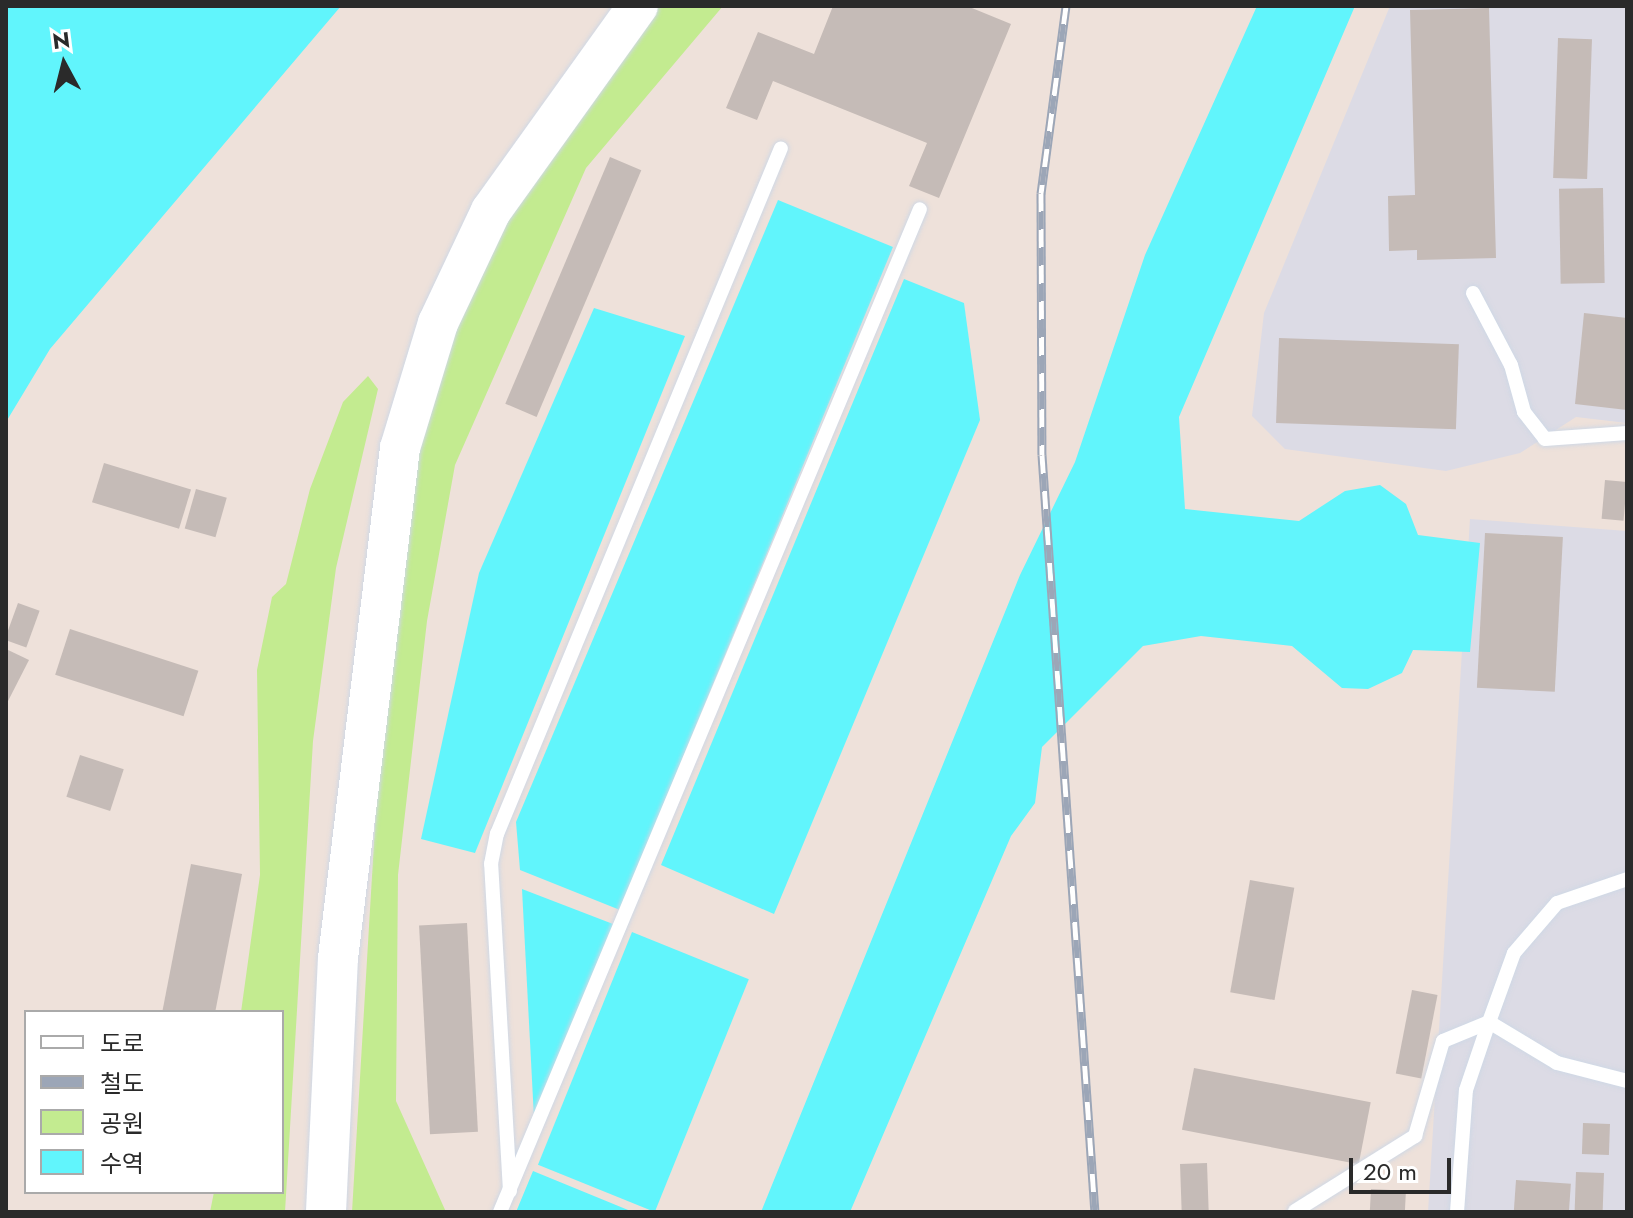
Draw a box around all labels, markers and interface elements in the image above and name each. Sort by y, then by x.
text: N [50,23,72,57]
north arrow [24,24,104,104]
legend [24,1010,284,1194]
text: 도로 [100,1026,144,1061]
text: 철도 [100,1066,144,1101]
text: 공원 [100,1106,144,1141]
scale bar [1353,1142,1455,1192]
text: 수역 [100,1146,144,1181]
text: 20 m [1363,1154,1417,1189]

